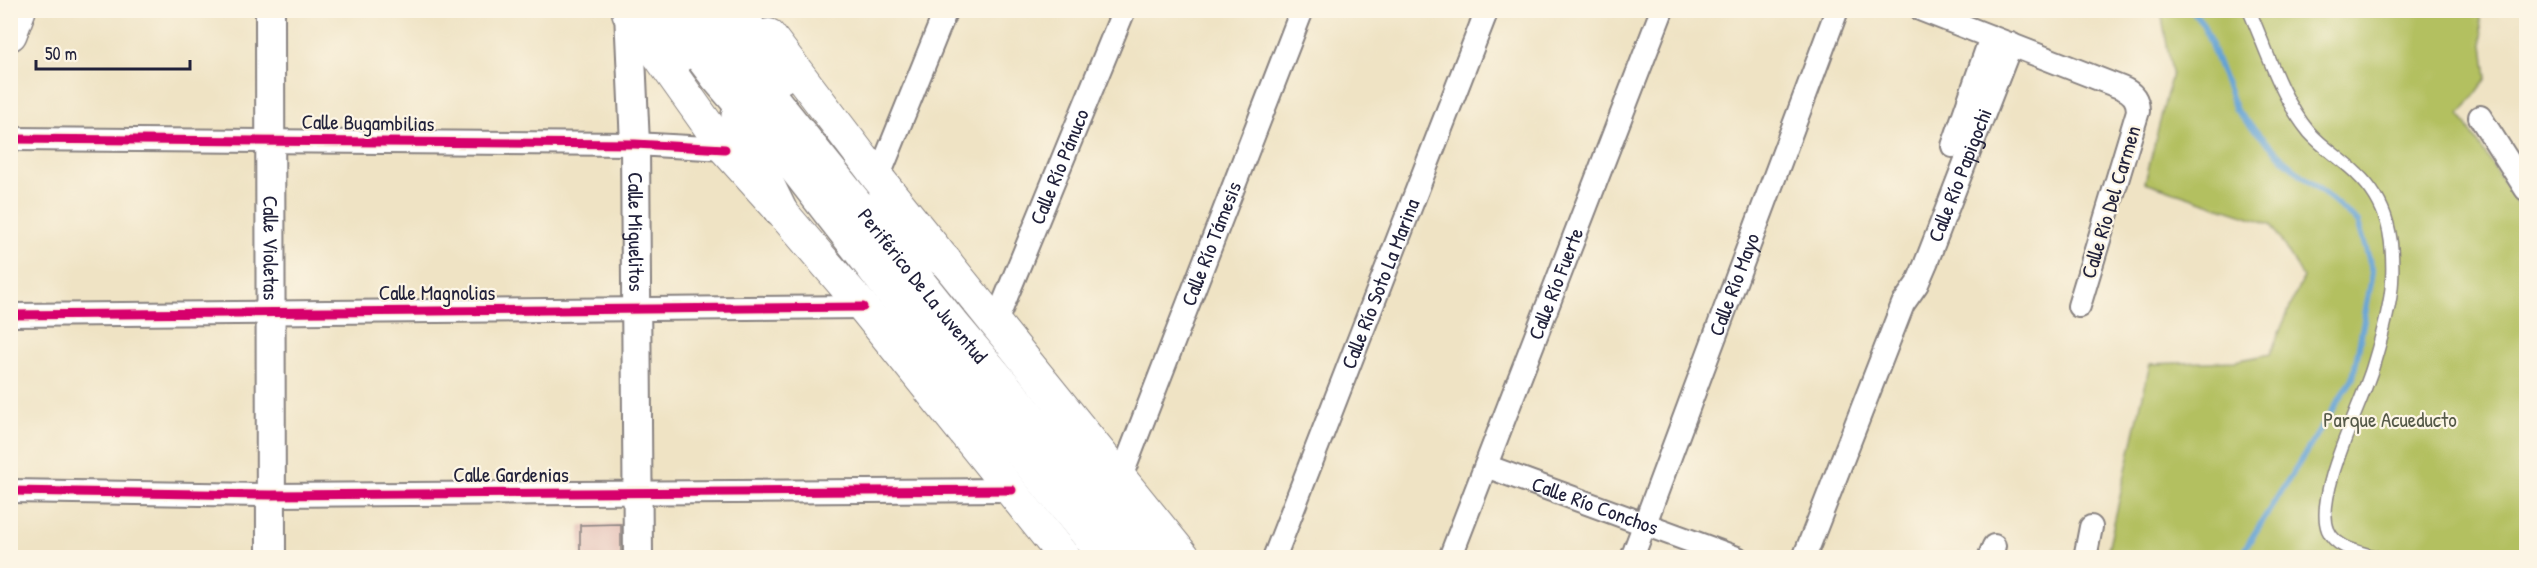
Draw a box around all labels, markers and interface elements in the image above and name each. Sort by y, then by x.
scale bar [36,33,190,71]
text: 50 m [45,41,77,66]
street label: Calle Río Pánuco [1022,104,1096,229]
street label: Calle Río Papigochi [1921,104,1999,246]
street label: Calle Bugambilias [301,107,435,138]
street label: Calle Río Del Carmen [2074,122,2148,282]
street label: Calle Miguelitos [621,172,651,292]
street label: Calle Río Támesis [1174,177,1248,310]
street label: Calle Río Soto La Marina [1334,194,1426,373]
street label: Calle Violetas [256,196,286,300]
street label: Periférico De La Juventud [851,202,994,369]
street label: Calle Río Fuerte [1521,223,1590,344]
street label: Calle Río Mayo [1701,229,1766,340]
street label: Calle Magnolias [379,278,495,307]
park label: Parque Acueducto [2323,405,2457,434]
street label: Calle Gardenias [453,460,569,489]
street label: Calle Río Conchos [1528,469,1662,542]

